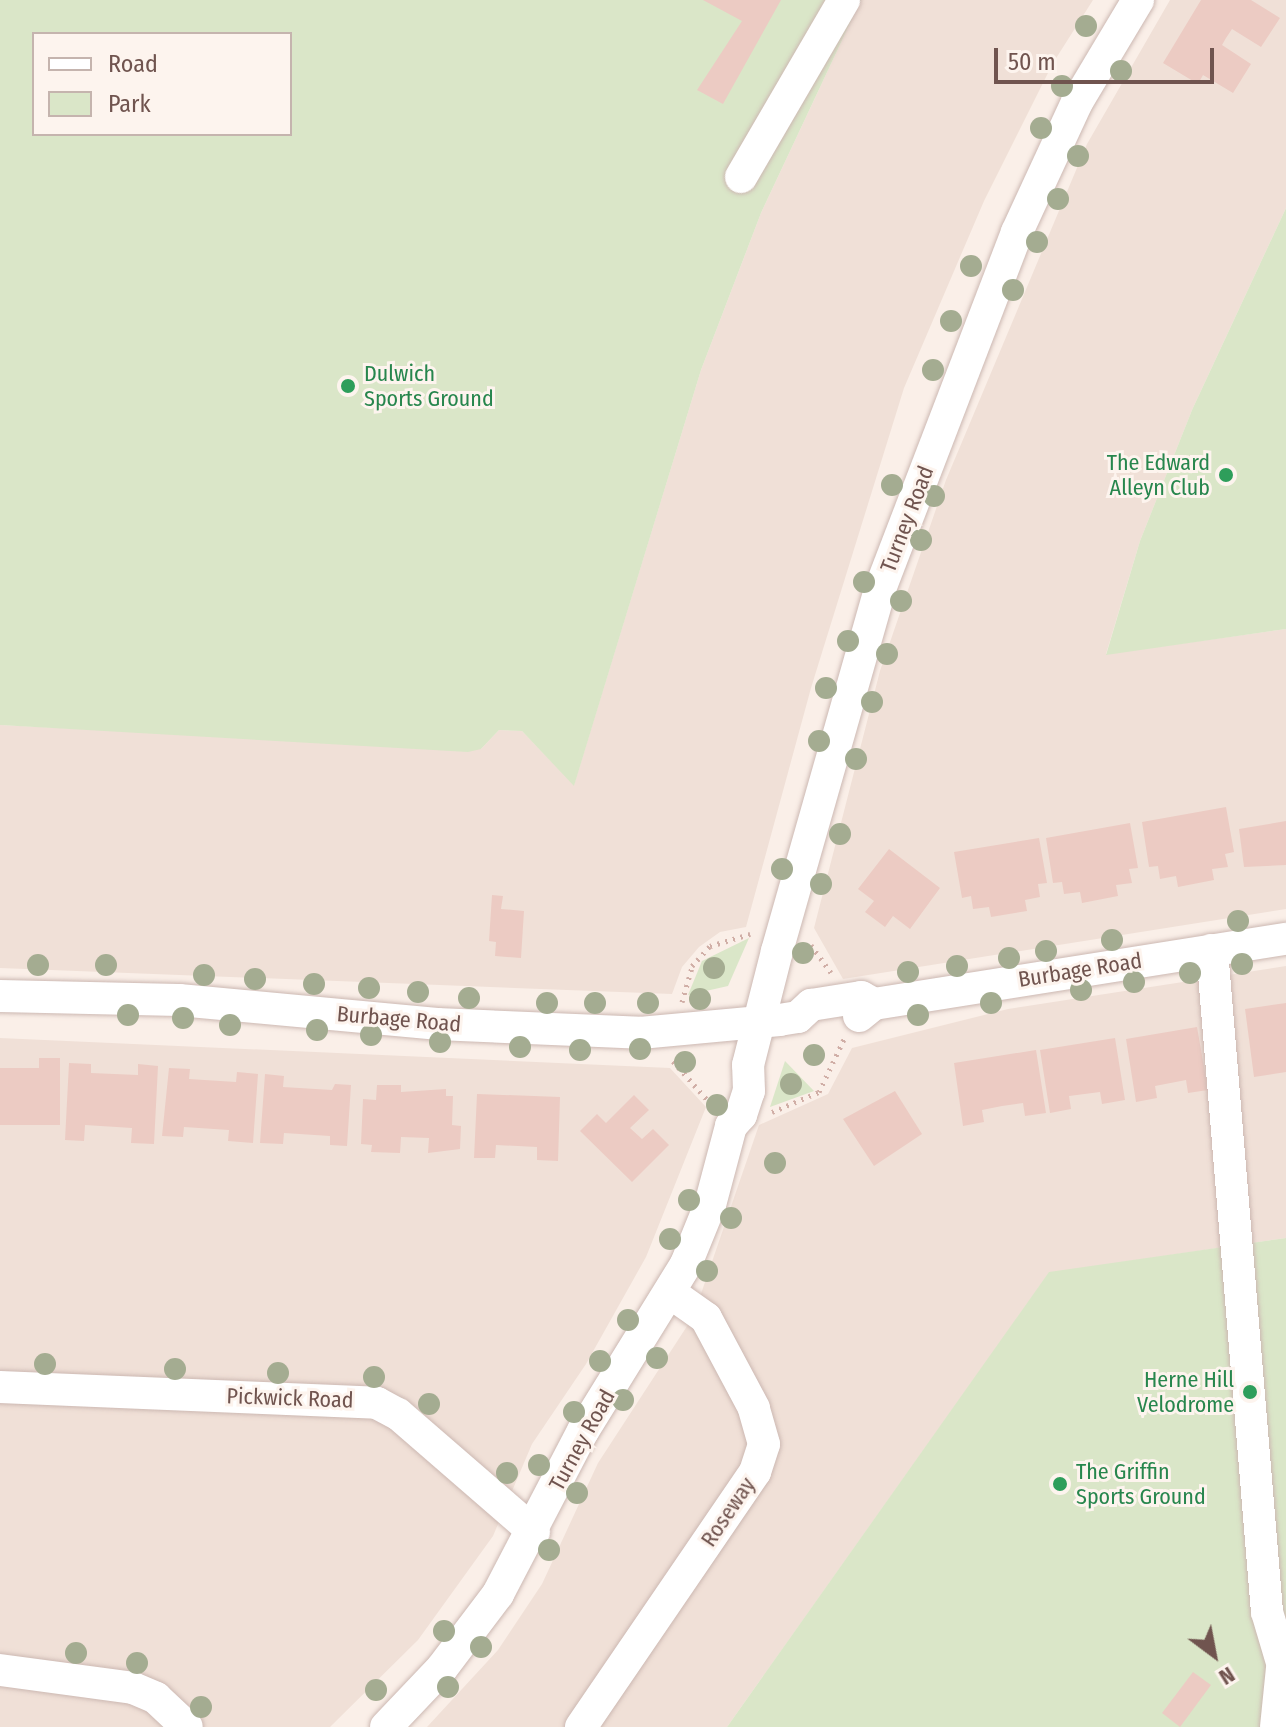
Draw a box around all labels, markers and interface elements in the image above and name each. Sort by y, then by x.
legend [32,32,292,136]
scale bar [998,32,1218,82]
text: 50 m [1008,48,1056,76]
text: Road [108,50,158,78]
text: Park [108,90,151,118]
place label: Dulwich Sports Ground [364,360,494,412]
marker: Dulwich Sports Ground [339,377,357,395]
place label: The Edward Alleyn Club [1107,449,1210,500]
street label: Turney Road [875,462,939,576]
marker: The Edward Alleyn Club [1217,466,1235,484]
street label: Burbage Road [1016,947,1144,993]
street label: Burbage Road [336,1000,462,1038]
place label: Herne Hill Velodrome [1137,1366,1234,1418]
street label: Pickwick Road [226,1383,354,1413]
marker: Herne Hill Velodrome [1241,1383,1259,1401]
street label: Turney Road [543,1385,621,1495]
place label: The Griffin Sports Ground [1076,1458,1206,1510]
street label: Roseway [695,1472,761,1552]
marker: The Griffin Sports Ground [1051,1475,1069,1493]
north arrow [1174,1615,1254,1695]
text: N [1214,1661,1240,1691]

